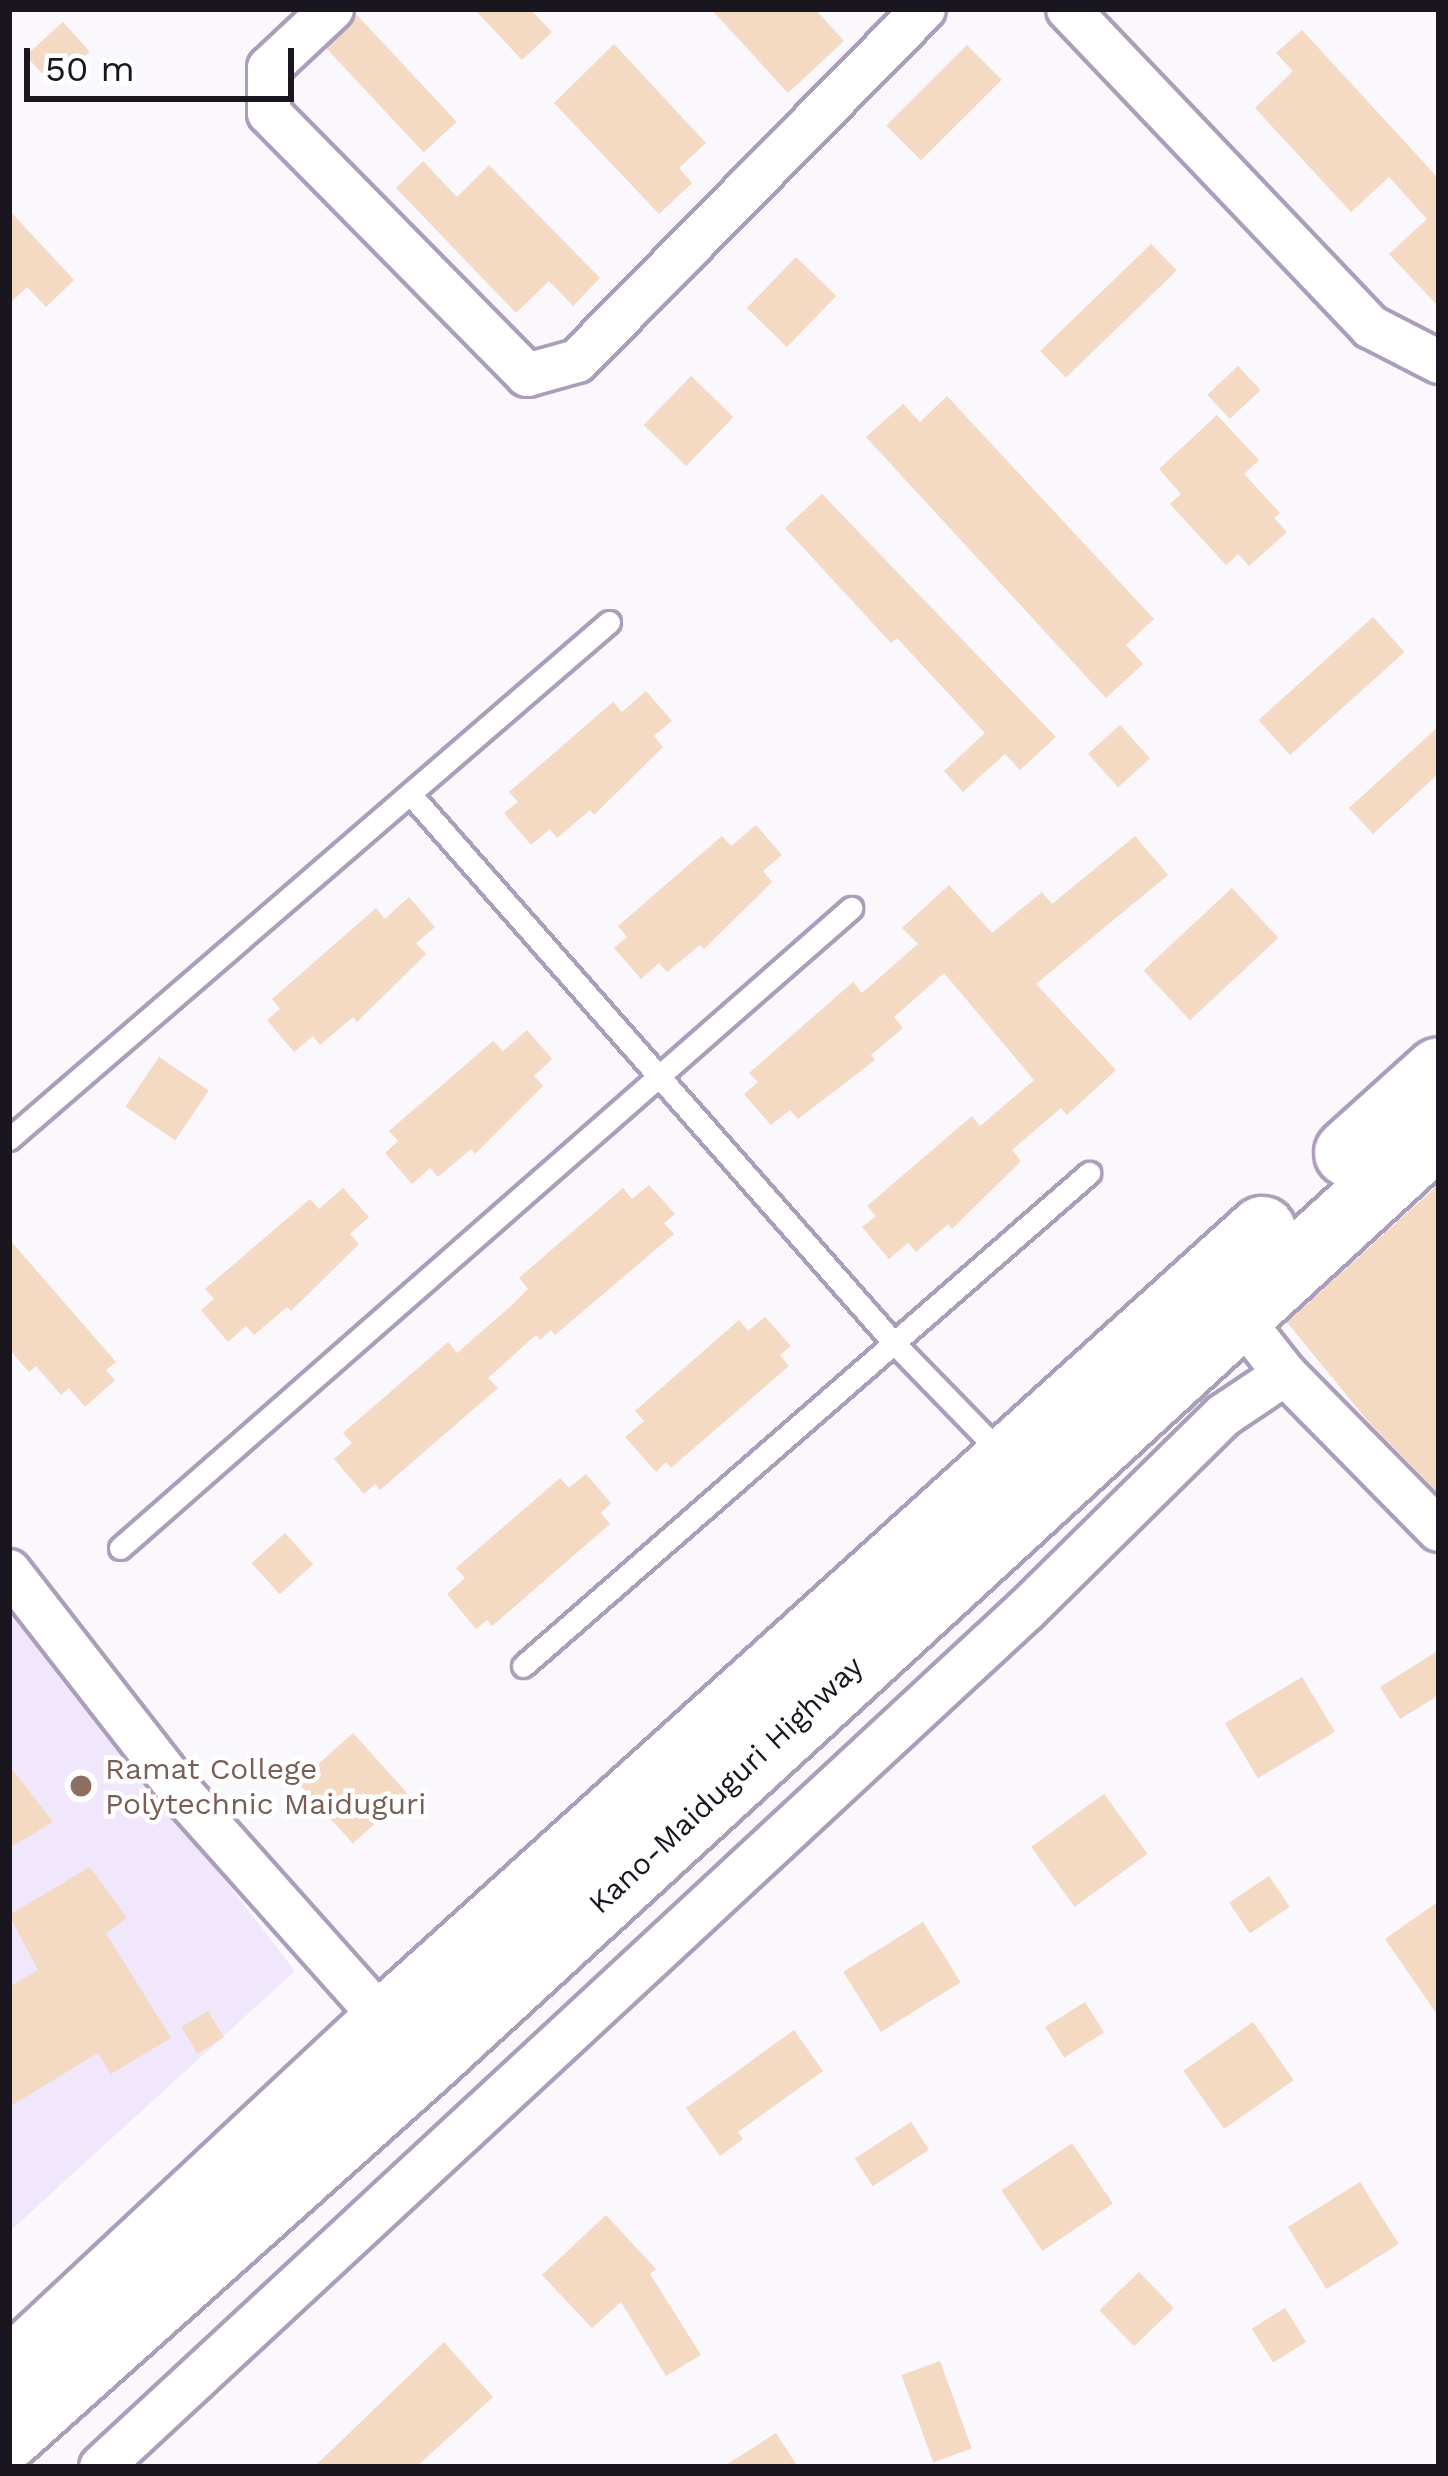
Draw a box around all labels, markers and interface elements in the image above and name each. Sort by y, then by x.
scale bar [30,24,300,98]
text: 50 m [45,48,135,90]
street label: Kano-Maiduguri Highway [582,1649,870,1921]
place label: Ramat College Polytechnic Maiduguri [105,1751,426,1822]
marker: Ramat College Polytechnic Maiduguri [68,1773,94,1799]

